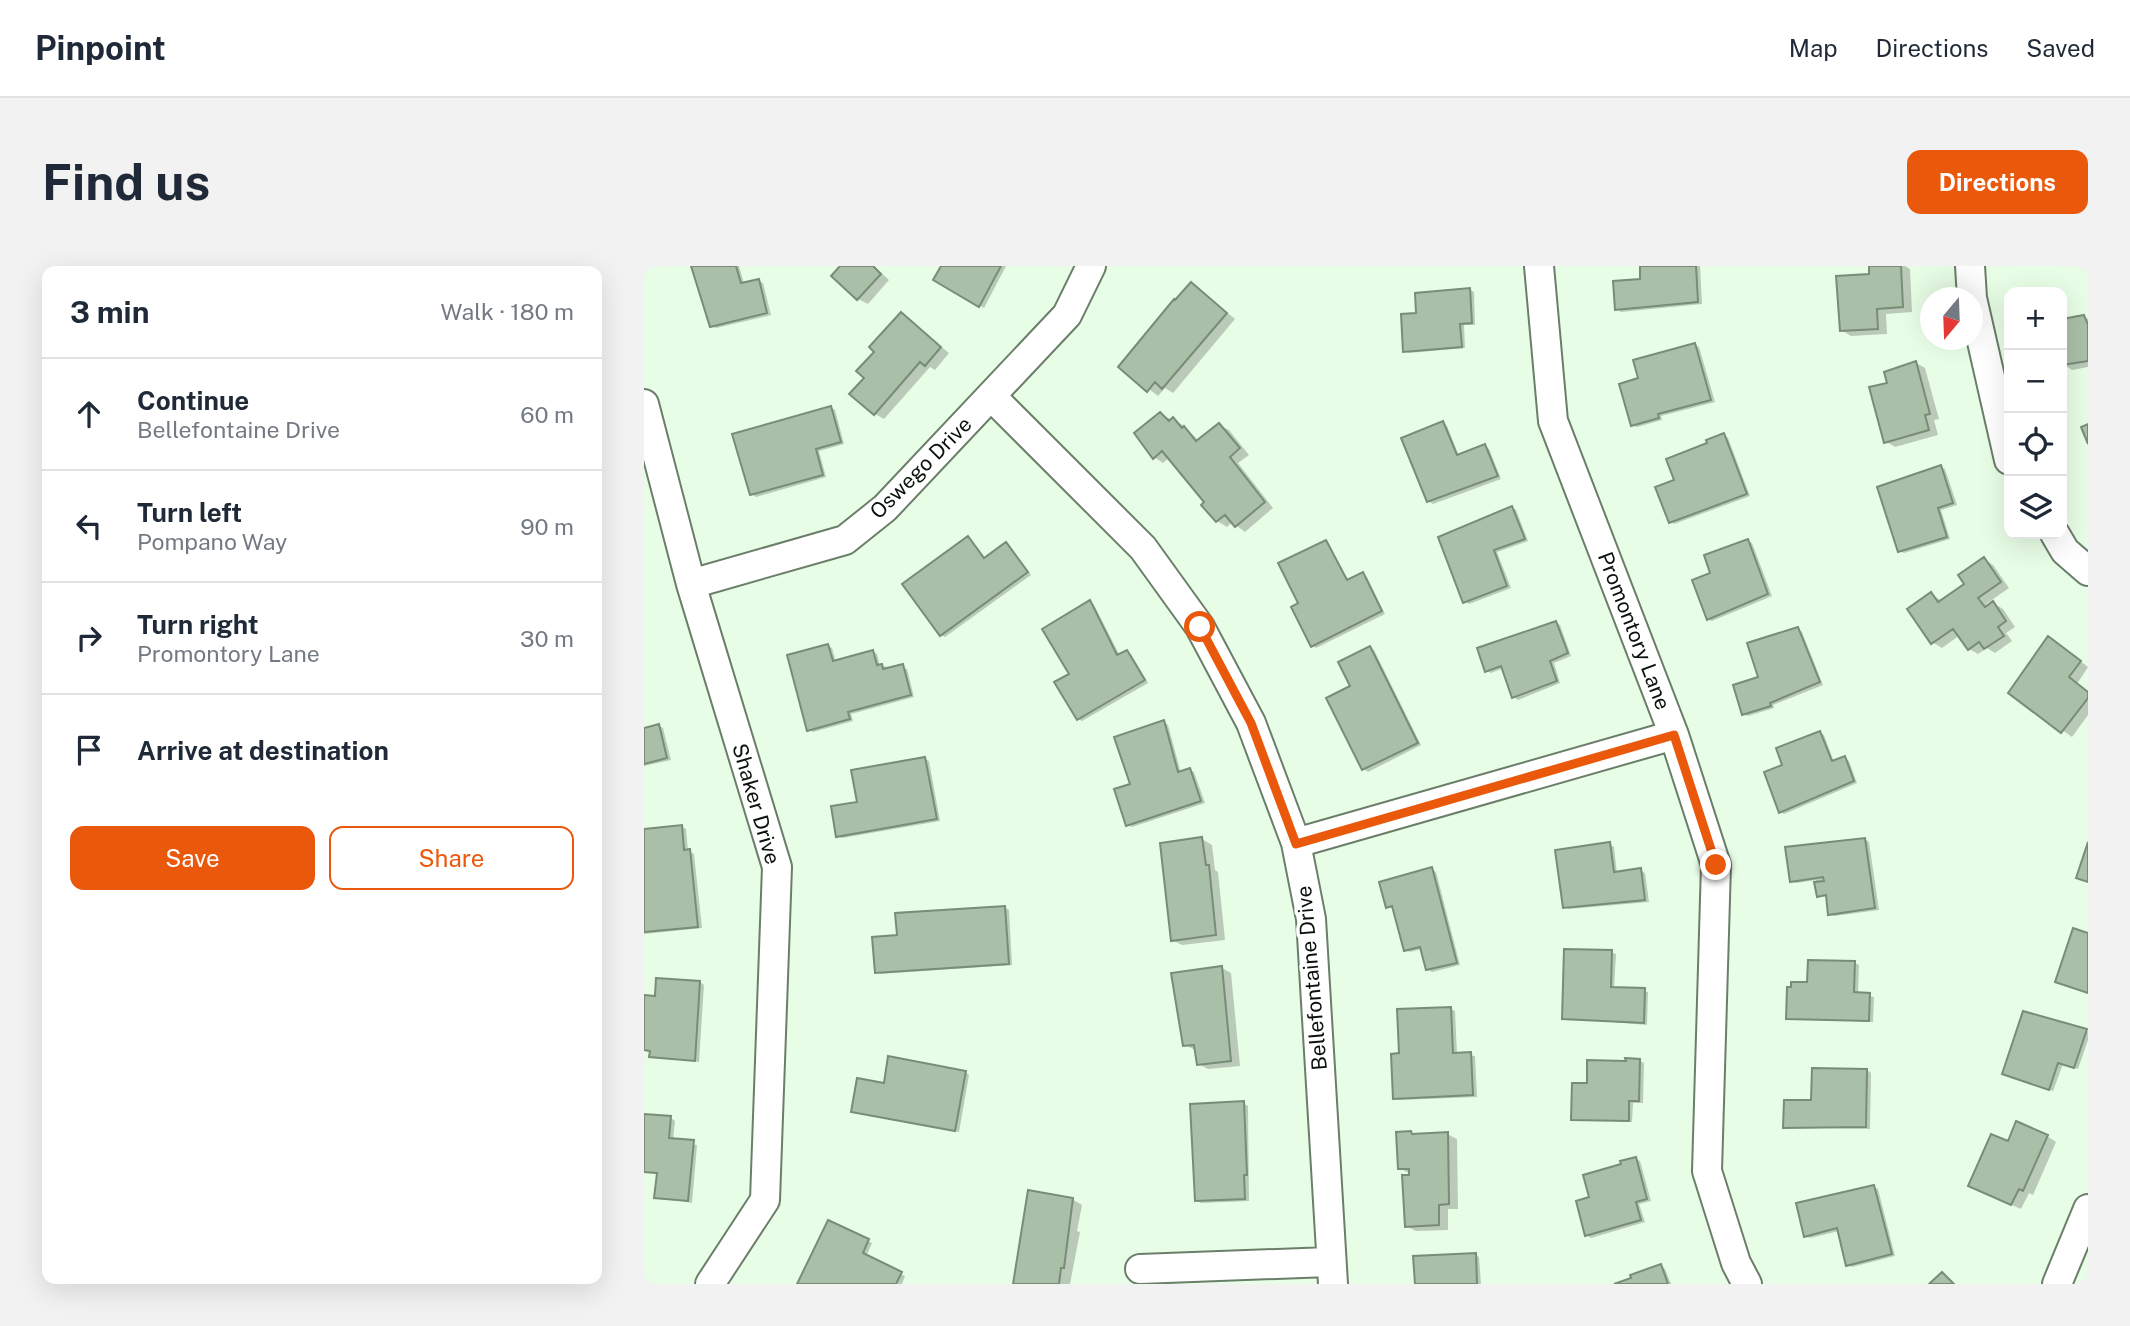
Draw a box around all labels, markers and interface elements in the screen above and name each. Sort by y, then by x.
text: Pinpoint [35,29,166,67]
text: Map [1789,34,1838,62]
text: Directions [1876,34,1988,62]
text: Saved [2026,34,2095,62]
button: Directions [1907,150,2088,214]
text: Find us [42,153,210,211]
north arrow [1920,287,1983,350]
map controls [2004,287,2067,539]
button: + [2004,287,2067,350]
text: 3 min [70,294,149,330]
text: Walk · 180 m [441,298,574,325]
button: − [2004,350,2067,413]
text: Continue [137,385,249,416]
icon: ahead [70,395,108,433]
text: 60 m [520,401,574,428]
street label: Oswego Drive [865,412,977,524]
button: locate [2004,413,2067,476]
text: Bellefontaine Drive [137,416,340,443]
button: layers [2004,476,2067,539]
text: Turn left [137,497,242,528]
icon: left [70,507,108,545]
text: 90 m [520,513,574,540]
text: Pompano Way [137,528,287,555]
street label: Promontory Lane [1593,548,1676,713]
text: Turn right [137,609,259,640]
route start [1184,611,1215,642]
icon: right [70,619,108,657]
text: 30 m [520,625,574,652]
text: Promontory Lane [137,640,320,667]
icon: arrive [70,731,108,769]
text: Arrive at destination [137,735,389,766]
street label: Shaker Drive [727,741,786,867]
button: Save [70,826,315,890]
button: Share [329,826,574,890]
route end [1700,849,1731,880]
street label: Bellefontaine Drive [1291,885,1332,1071]

